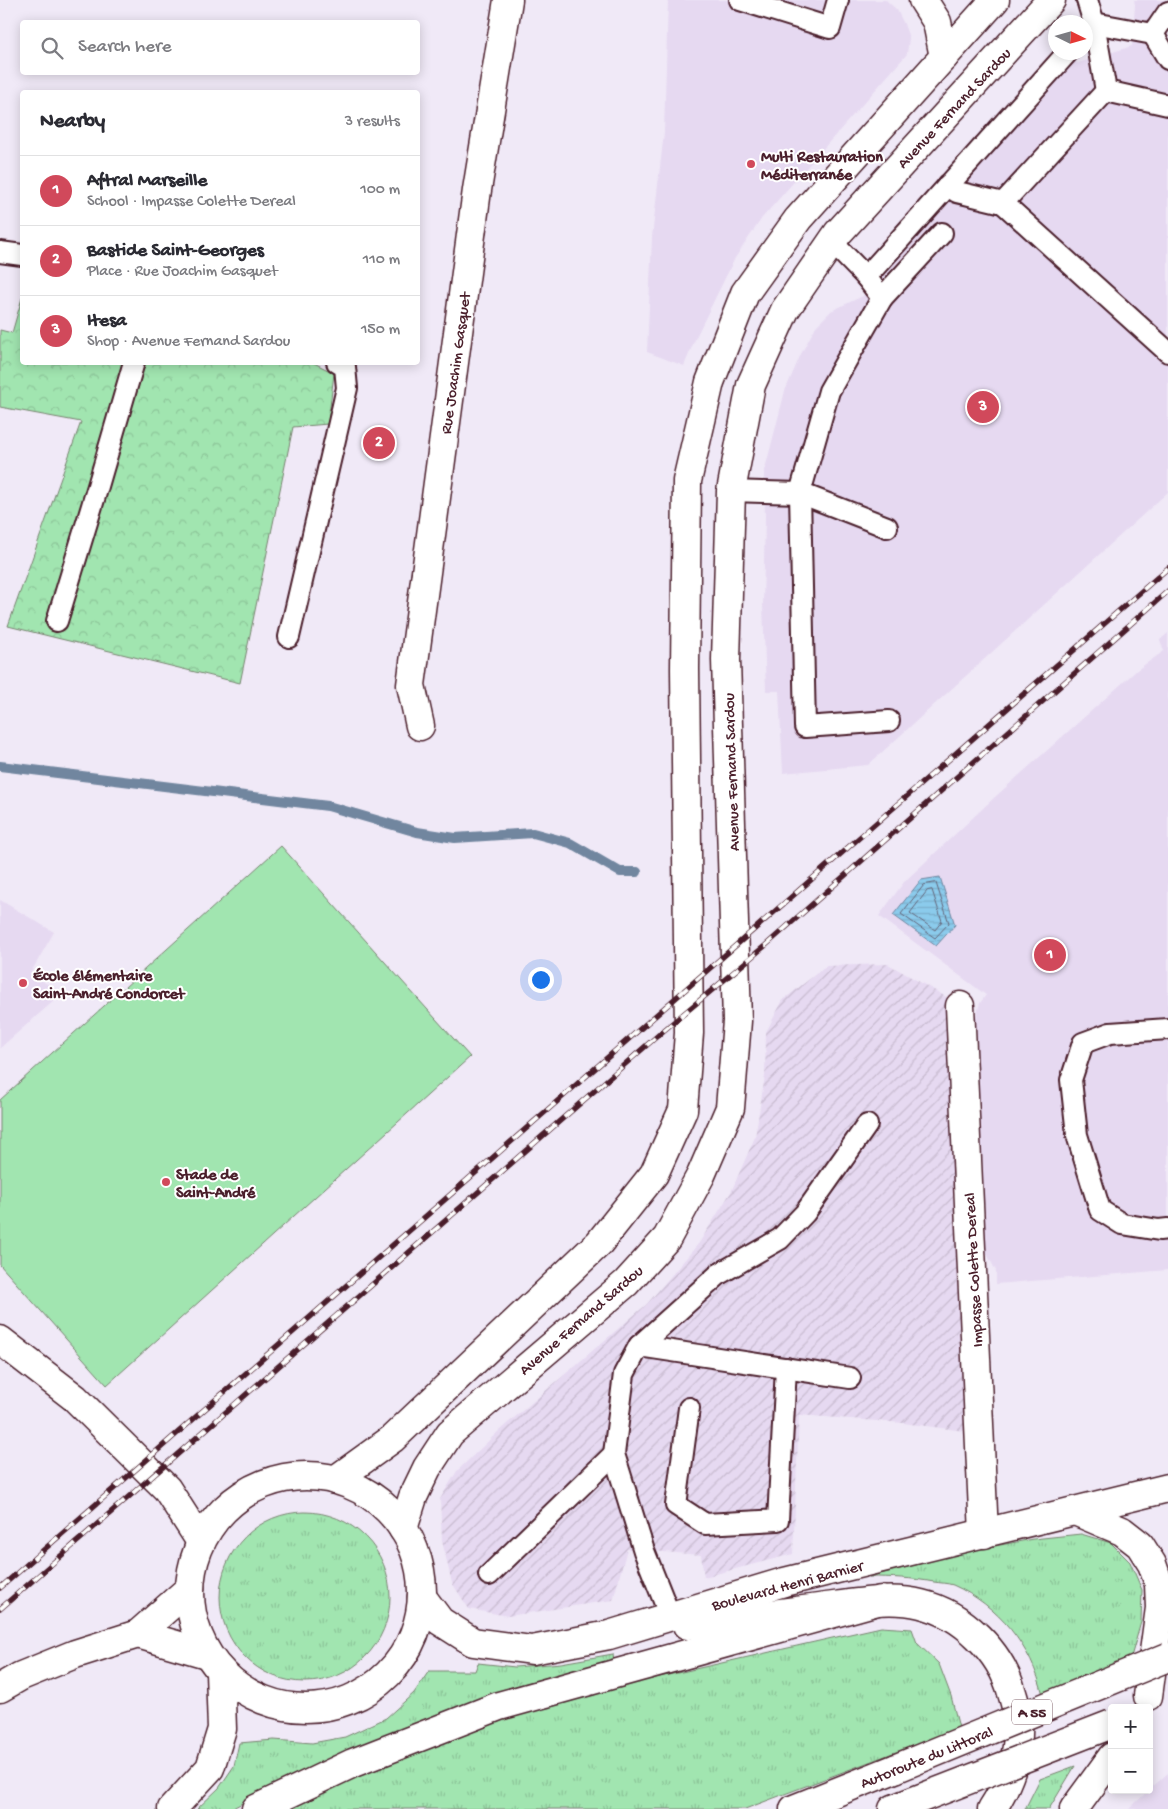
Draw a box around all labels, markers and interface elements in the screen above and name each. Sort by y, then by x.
north arrow [1048,15,1093,60]
search box [20,20,420,75]
icon: search [38,34,66,62]
text: Search here [78,36,172,59]
street label: Avenue Fernand Sardou [895,45,1017,174]
text: Nearby [40,110,105,135]
text: 3 results [345,113,400,132]
place label: Multi Restauration Méditerranée [761,149,883,186]
marker: Multi Restauration Méditerranée [745,158,757,170]
text: Aftral Marseille [87,170,207,193]
text: 1 [53,181,59,200]
text: 100 m [360,181,400,200]
text: School · Impasse Colette Dereal [87,193,296,212]
text: Bastide Saint-Georges [87,240,264,263]
text: 2 [52,251,60,270]
text: 110 m [363,251,400,270]
text: Place · Rue Joachim Gasquet [87,263,278,282]
street label: Rue Joachim Gasquet [438,290,477,436]
text: Itesa [87,310,127,333]
text: 3 [52,321,60,340]
text: 150 m [361,321,400,340]
text: Shop · Avenue Fernand Sardou [87,333,290,352]
pin: 3 [967,388,999,426]
pin: 2 [363,424,395,462]
street label: Avenue Fernand Sardou [721,692,746,851]
pin: 1 [1034,936,1066,974]
place label: École élémentaire Saint-André Condorcet [33,967,186,1005]
your location [528,967,554,993]
marker: École élémentaire Saint-André Condorcet [17,977,29,989]
place label: Stade de Saint-André [176,1167,256,1204]
marker: Stade de Saint-André [160,1176,172,1188]
street label: Impasse Colette Dereal [962,1192,989,1348]
street label: Avenue Fernand Sardou [516,1262,649,1381]
street label: Boulevard Henri Barnier [709,1558,867,1617]
road number: A 55 [1012,1700,1052,1724]
map controls [1108,1704,1153,1794]
button: + [1108,1704,1153,1749]
street label: Autoroute du Littoral [858,1724,996,1795]
button: − [1108,1749,1153,1794]

